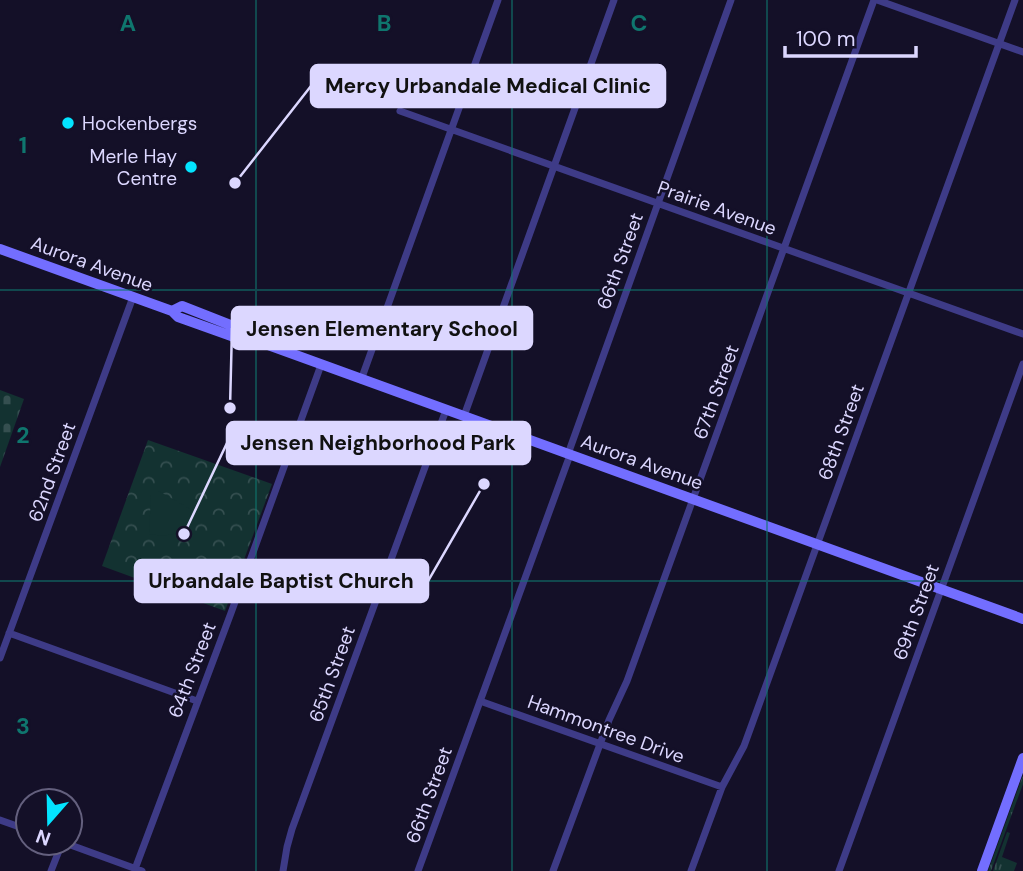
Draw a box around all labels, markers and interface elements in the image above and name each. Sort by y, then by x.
text: A [120,8,136,38]
text: B [377,8,391,38]
text: C [631,8,647,38]
scale bar [785,14,916,58]
text: 100 m [796,25,856,53]
callout: Mercy Urbandale Medical Clinic [311,65,665,107]
text: Mercy Urbandale Medical Clinic [325,72,651,100]
place label: Hockenbergs [82,111,197,136]
marker: Hockenbergs [60,115,76,131]
text: 1 [19,130,27,160]
place label: Merle Hay Centre [90,144,177,191]
marker: Merle Hay Centre [183,159,199,175]
street label: Prairie Avenue [654,175,780,241]
street label: 66th Street [591,209,649,313]
street label: Aurora Avenue [27,230,157,298]
callout: Jensen Elementary School [232,307,532,349]
text: Jensen Elementary School [246,315,518,343]
street label: 67th Street [687,341,745,443]
street label: 68th Street [812,380,870,484]
street label: 62nd Street [23,419,81,525]
callout: Jensen Neighborhood Park [227,422,530,464]
street label: Aurora Avenue [577,428,707,496]
text: Jensen Neighborhood Park [240,429,516,457]
callout: Urbandale Baptist Church [135,560,428,602]
street label: 69th Street [887,560,945,664]
text: Urbandale Baptist Church [148,567,414,595]
street label: 64th Street [162,618,222,722]
street label: 65th Street [303,623,361,725]
street label: Hammontree Drive [524,689,688,769]
text: 3 [16,711,30,741]
street label: 66th Street [400,743,458,847]
north arrow [14,787,84,857]
text: N [33,823,54,852]

